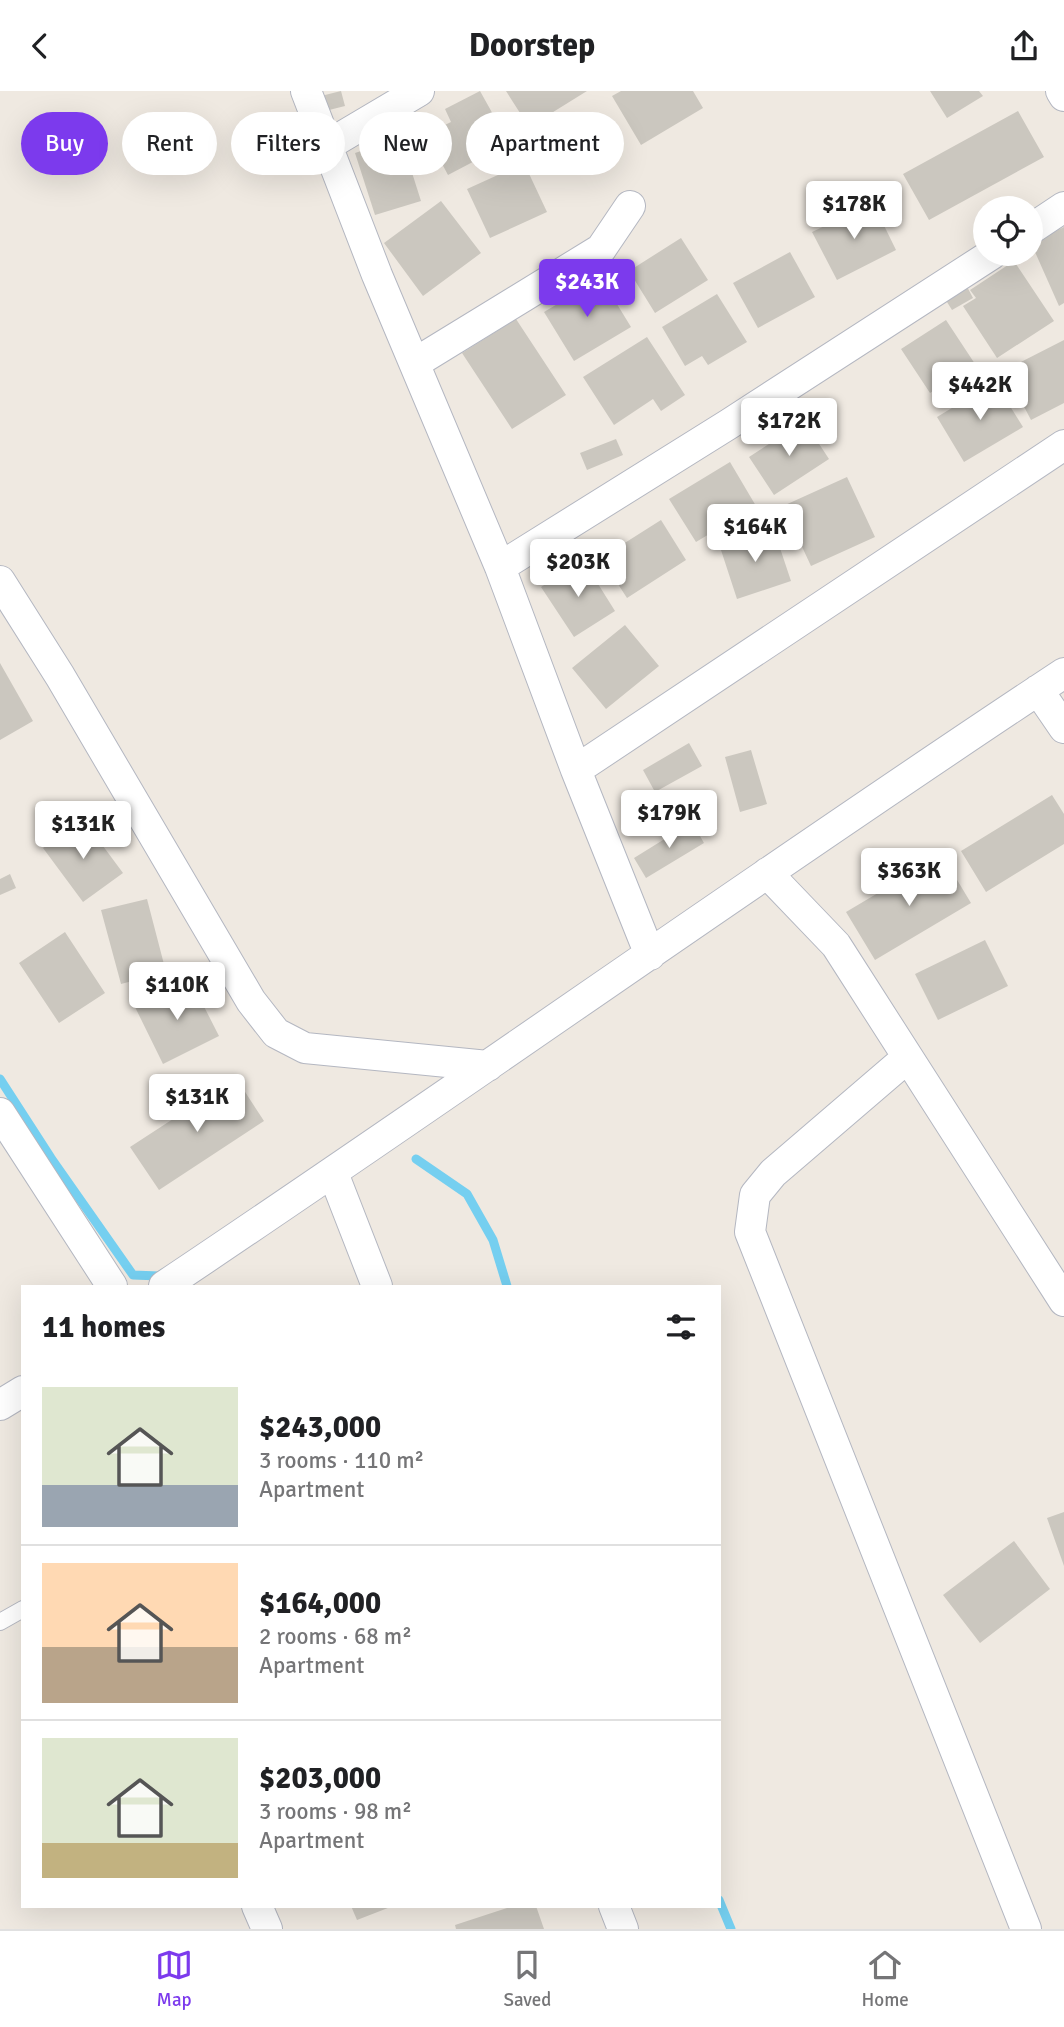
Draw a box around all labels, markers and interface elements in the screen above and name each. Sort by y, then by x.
text: Doorstep [469,26,595,65]
icon: back [21,27,59,65]
icon: share [1005,27,1043,65]
chip: Buy [21,112,108,175]
chip: Rent [122,112,217,175]
chip: Filters [231,112,345,175]
chip: New [359,112,452,175]
chip: Apartment [466,112,624,175]
pin: $178K [805,181,903,241]
text: $178K [822,189,886,218]
map controls [973,196,1043,266]
button: locate [973,196,1043,266]
pin: $243K [538,259,636,319]
text: $243K [555,267,619,296]
pin: $442K [931,363,1029,422]
text: $442K [948,370,1012,399]
pin: $172K [740,399,838,458]
text: $172K [757,406,821,435]
pin: $164K [706,505,804,564]
text: $164K [723,512,787,541]
pin: $203K [529,539,627,599]
text: $203K [546,547,610,576]
pin: $179K [620,791,718,850]
text: $179K [637,798,701,827]
pin: $131K [34,801,132,861]
text: $131K [51,809,115,838]
pin: $363K [860,849,958,908]
text: $363K [877,856,941,885]
pin: $110K [128,963,226,1022]
text: $110K [145,970,209,999]
pin: $131K [148,1075,246,1134]
text: $131K [165,1082,229,1111]
icon: filters [662,1308,700,1346]
text: 11 homes [42,1309,165,1346]
text: $243,000 [259,1409,381,1446]
icon: home [98,1415,182,1499]
text: 3 rooms · 110 m² [259,1446,424,1475]
text: Apartment [259,1475,364,1504]
text: $164,000 [259,1585,381,1622]
icon: home [98,1591,182,1675]
text: 2 rooms · 68 m² [259,1622,412,1651]
text: Apartment [259,1651,364,1680]
text: $203,000 [259,1760,381,1797]
icon: home [98,1766,182,1850]
text: 3 rooms · 98 m² [259,1797,412,1826]
text: Apartment [259,1826,364,1855]
tab: Map [155,1946,193,2012]
tab: Saved [503,1946,551,2012]
tab: Home [862,1946,909,2012]

